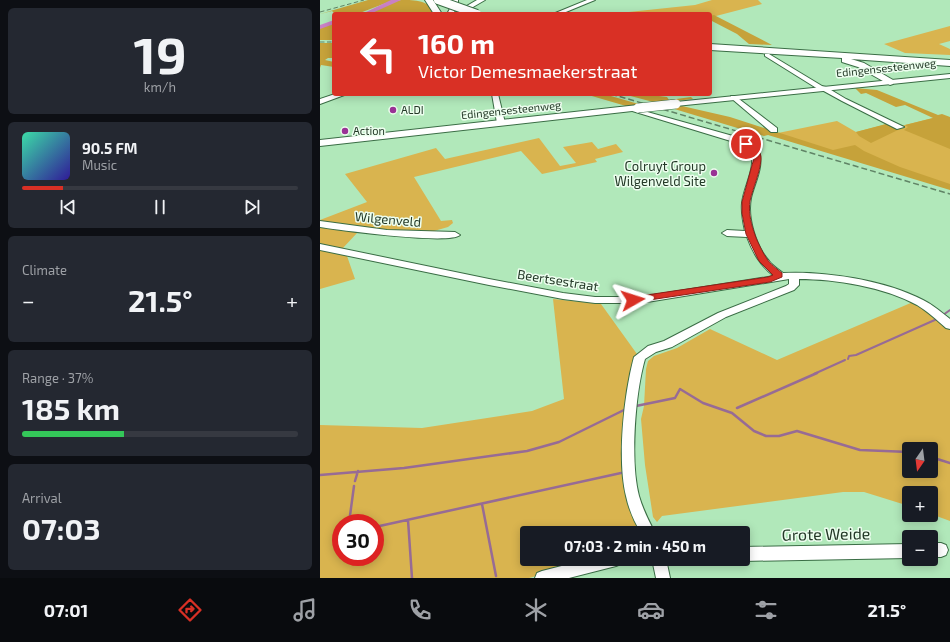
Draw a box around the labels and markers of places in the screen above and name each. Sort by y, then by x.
place label: ALDI [401,103,424,116]
marker: ALDI [388,105,398,115]
place label: Action [353,124,385,137]
marker: Action [340,126,350,136]
pin [729,127,763,161]
place label: Colruyt Group Wilgenveld Site [614,158,706,189]
marker: Colruyt Group Wilgenveld Site [709,168,719,178]

